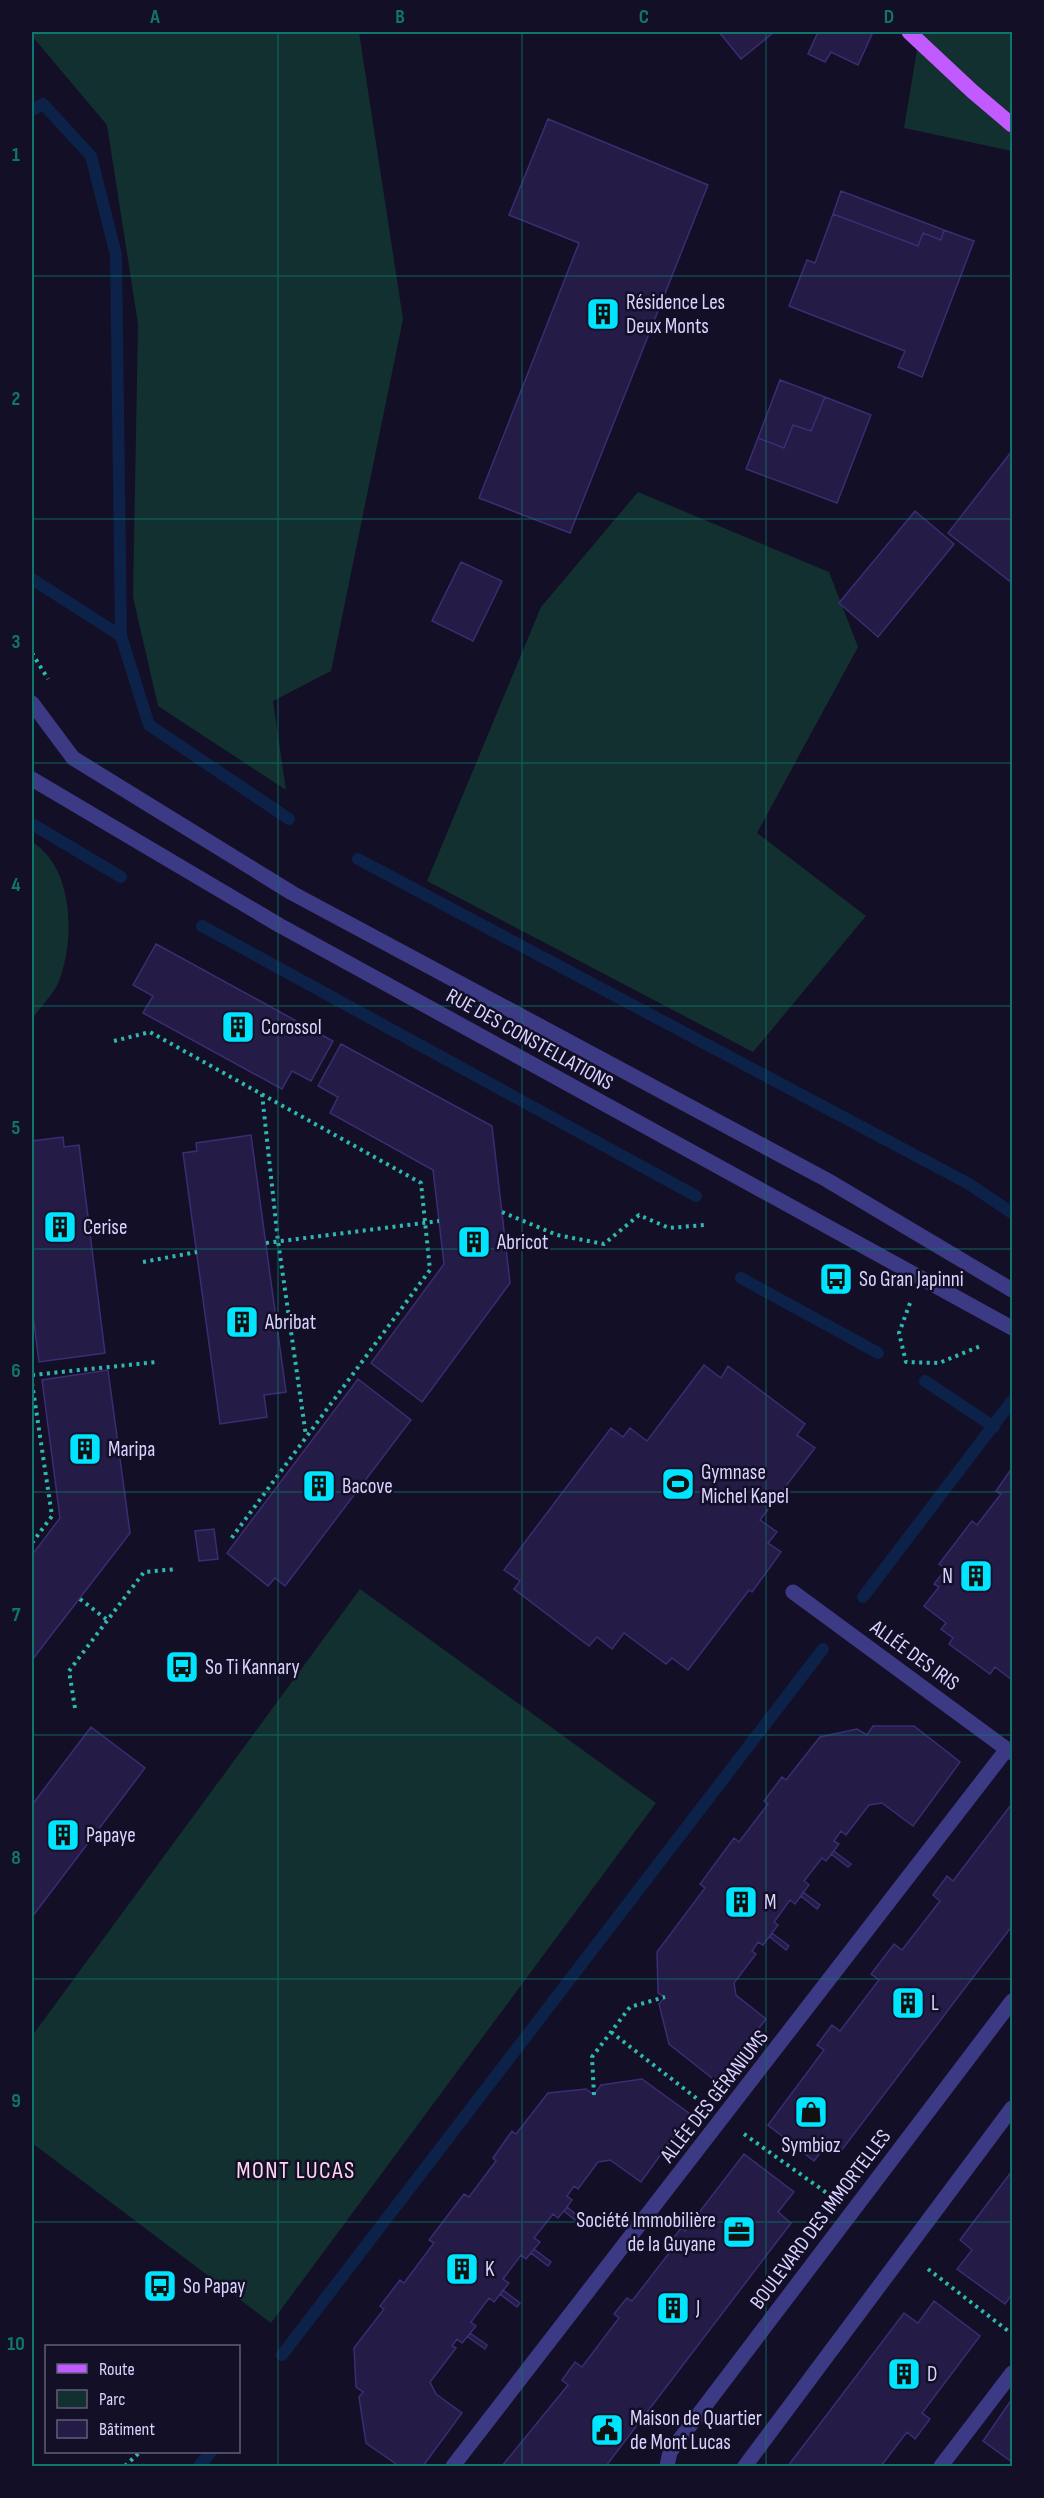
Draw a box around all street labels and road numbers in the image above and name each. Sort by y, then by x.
street label: RUE DES CONSTELLATIONS [442,983,618,1096]
street label: ALLÉE DES IRIS [865,1614,964,1696]
street label: ALLÉE DES GÉRANIUMS [654,2025,774,2168]
street label: BOULEVARD DES IMMORTELLES [745,2125,896,2314]

